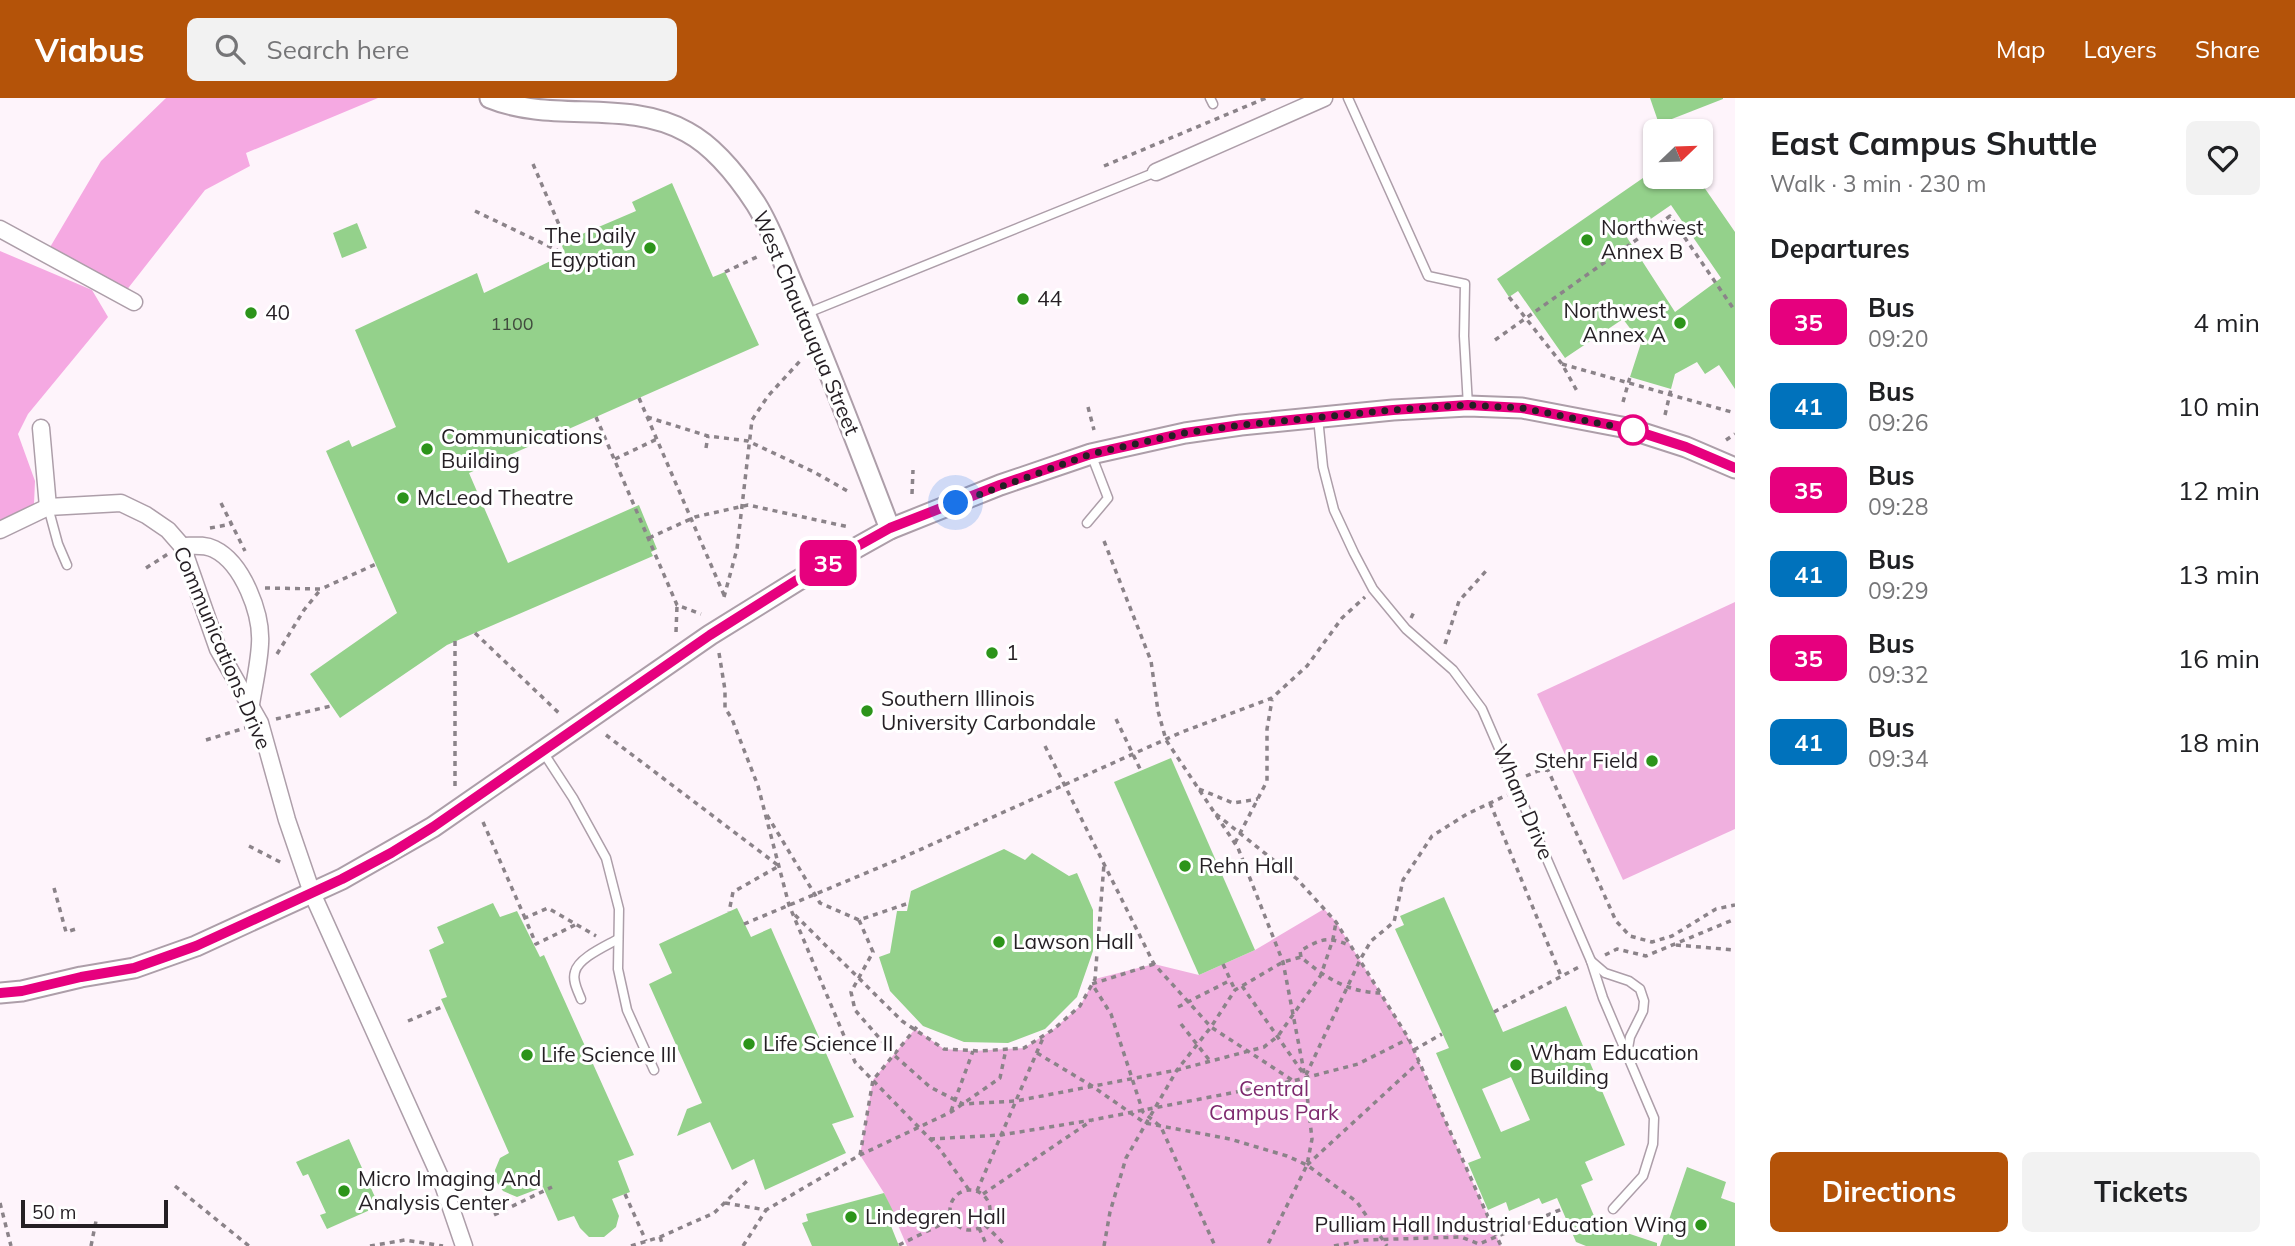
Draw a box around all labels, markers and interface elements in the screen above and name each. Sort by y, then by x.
search box [187,18,677,81]
text: Viabus [35,29,145,70]
icon: search [211,30,249,68]
text: Search here [267,33,409,66]
text: Map [1996,34,2045,64]
text: Layers [2083,34,2157,64]
text: Share [2195,34,2260,64]
north arrow [1643,119,1713,189]
map controls [1643,119,1713,189]
button: heart [2186,121,2260,195]
text: East Campus Shuttle [1770,122,2097,163]
text: Walk · 3 min · 230 m [1770,169,1987,198]
street label: West Chautauqua Street [748,207,866,439]
place label: Northwest Annex B [1601,214,1704,264]
place label: The Daily Egyptian [545,222,636,272]
marker: Northwest Annex B [1579,232,1595,248]
text: Departures [1770,232,1910,265]
marker: The Daily Egyptian [642,240,658,256]
place label: 44 [1037,285,1063,311]
marker: 44 [1015,291,1031,307]
text: Bus [1868,291,1914,324]
place label: Northwest Annex A [1563,297,1667,347]
place label: 40 [265,299,290,325]
marker: 40 [243,305,259,321]
text: 4 min [2193,306,2260,339]
text: 35 [1794,307,1823,337]
house number: 1100 [490,312,534,335]
marker: Northwest Annex A [1672,315,1688,331]
text: 09:20 [1868,324,1928,353]
text: Bus [1868,375,1914,408]
text: 10 min [2178,390,2260,423]
text: 41 [1794,391,1823,421]
text: 09:26 [1868,408,1928,437]
unlabelled marker [1618,415,1648,445]
place label: Communications Building [441,423,603,473]
marker: Communications Building [419,441,435,457]
text: Bus [1868,459,1914,492]
text: 12 min [2178,474,2260,507]
text: 35 [1794,475,1823,505]
place label: McLeod Theatre [417,484,574,510]
your location [938,485,973,520]
marker: McLeod Theatre [395,490,411,506]
text: 09:28 [1868,492,1928,521]
line badge: 35 [796,540,860,586]
street label: Communications Drive [168,542,277,753]
text: Bus [1868,543,1914,576]
text: 35 [814,548,842,578]
text: 13 min [2178,558,2260,591]
text: 41 [1794,559,1823,589]
text: 09:29 [1868,576,1928,605]
text: Bus [1868,627,1914,660]
place label: 1 [1006,639,1019,665]
text: 16 min [2178,642,2260,675]
text: 35 [1794,643,1823,673]
marker: 1 [984,645,1000,661]
text: 09:32 [1868,660,1928,689]
place label: Southern Illinois University Carbondale [881,685,1096,735]
marker: Southern Illinois University Carbondale [859,703,875,719]
text: Bus [1868,711,1914,744]
text: 18 min [2178,726,2260,759]
text: 41 [1794,727,1823,757]
street label: Wham Drive [1488,740,1560,863]
text: 09:34 [1868,744,1928,773]
place label: Stehr Field [1535,747,1638,773]
marker: Stehr Field [1644,753,1660,769]
place label: Rehn Hall [1199,852,1294,878]
marker: Rehn Hall [1177,858,1193,874]
place label: Lawson Hall [1013,928,1134,954]
marker: Lawson Hall [991,934,1007,950]
place label: Life Science II [763,1030,893,1056]
marker: Life Science II [741,1036,757,1052]
place label: Wham Education Building [1530,1039,1699,1089]
place label: Life Science III [541,1041,677,1067]
marker: Life Science III [519,1047,535,1063]
marker: Wham Education Building [1508,1057,1524,1073]
park label: Central Campus Park [1209,1075,1339,1125]
button: Directions [1770,1152,2008,1232]
button: Tickets [2022,1152,2260,1232]
place label: Micro Imaging And Analysis Center [358,1165,541,1215]
marker: Micro Imaging And Analysis Center [336,1183,352,1199]
scale bar [21,1197,168,1229]
text: 50 m [32,1200,76,1224]
place label: Lindegren Hall [865,1203,1006,1229]
marker: Lindegren Hall [843,1209,859,1225]
place label: Pulliam Hall Industrial Education Wing [1315,1211,1687,1237]
marker: Pulliam Hall Industrial Education Wing [1693,1217,1709,1233]

